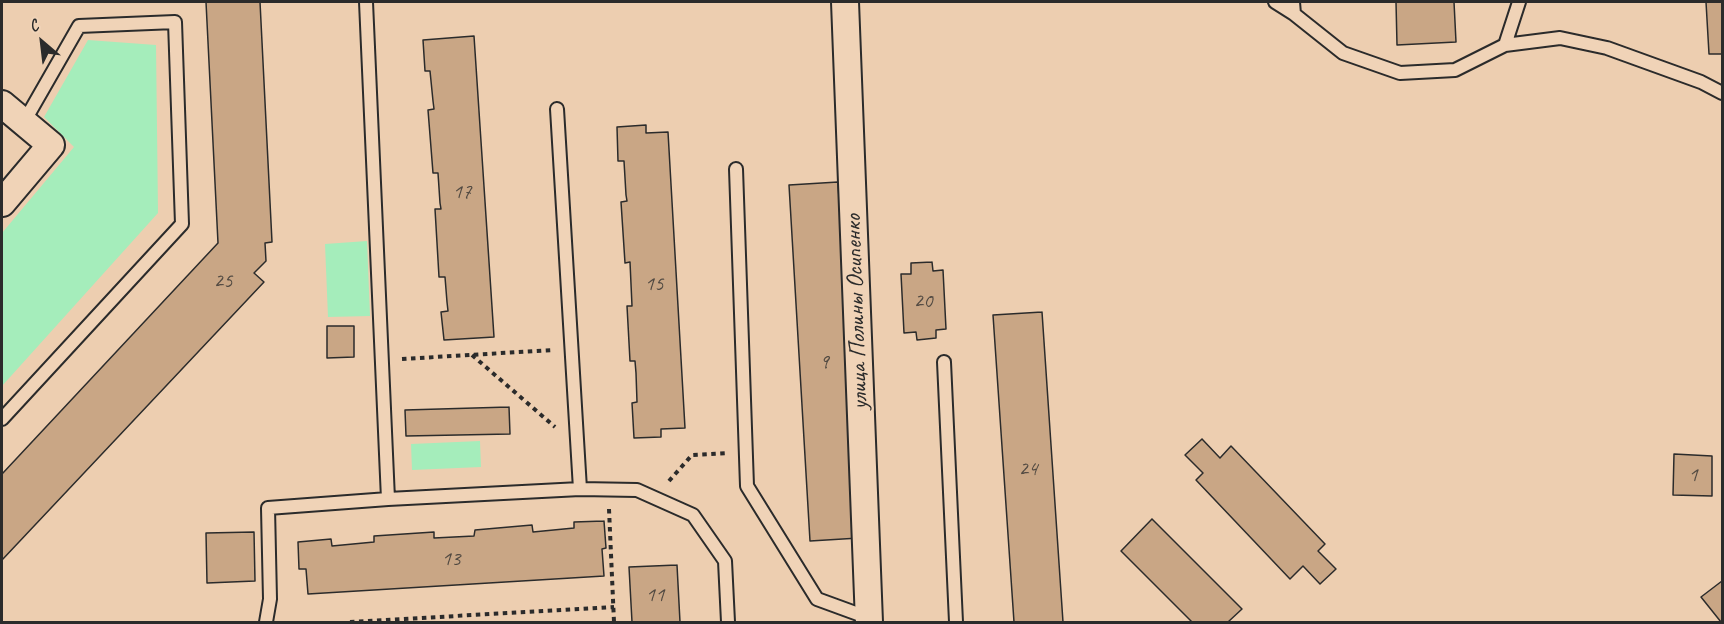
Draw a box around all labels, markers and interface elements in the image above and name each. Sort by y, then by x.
north arrow [12,12,72,72]
text: С [25,15,42,37]
house number: 17 [453,179,471,205]
street label: улица Полины Осипенко [839,214,875,410]
house number: 25 [214,268,232,294]
house number: 15 [645,271,663,297]
house number: 20 [914,288,932,314]
house number: 9 [819,349,829,375]
house number: 24 [1019,456,1037,482]
house number: 1 [1688,462,1698,488]
house number: 13 [442,546,460,572]
house number: 11 [646,582,664,608]

